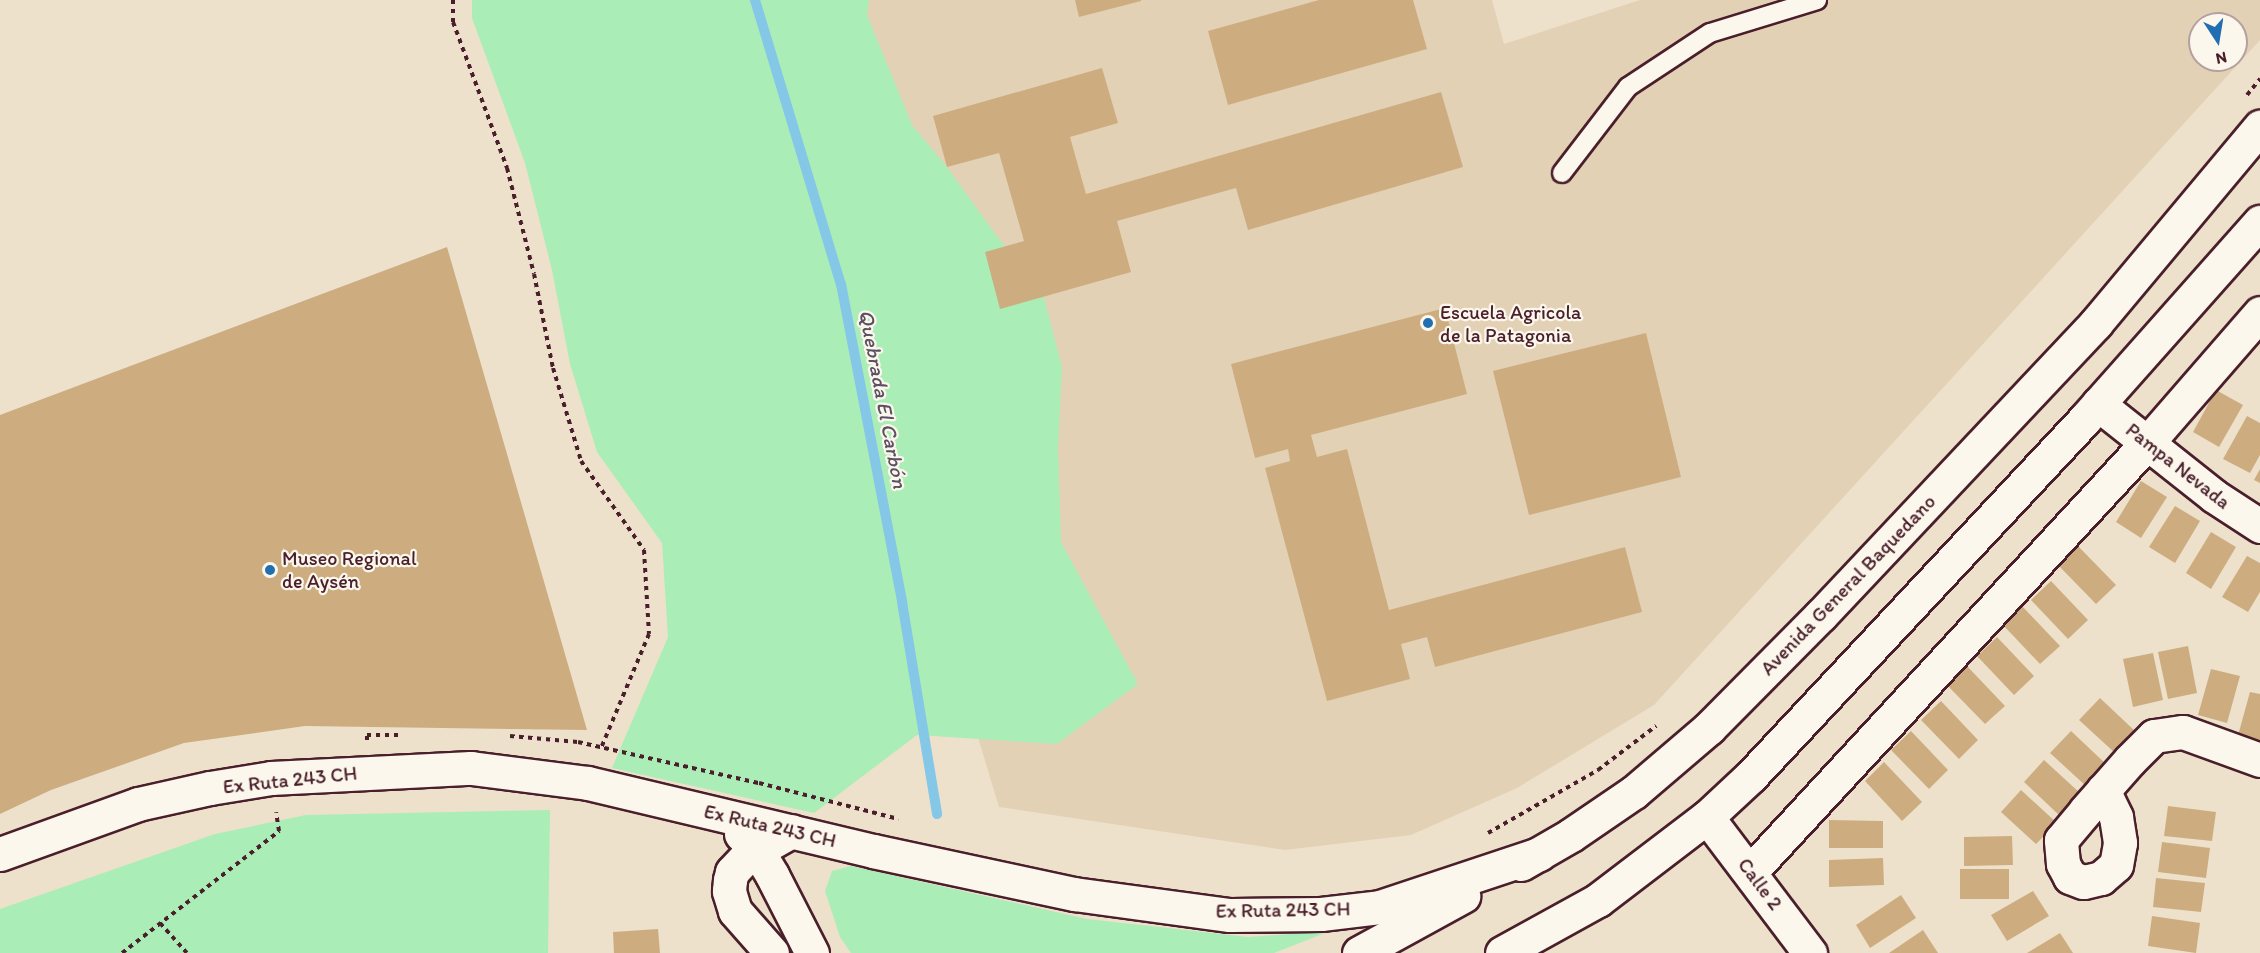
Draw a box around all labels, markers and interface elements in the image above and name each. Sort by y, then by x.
north arrow [2188,12,2248,72]
text: N [2214,48,2229,69]
place label: Escuela Agricola de la Patagonia [1440,300,1581,347]
water label: Quebrada El Carbón [853,307,913,491]
marker: Escuela Agricola de la Patagonia [1421,316,1435,330]
street label: Pampa Nevada [2121,418,2235,514]
street label: Avenida General Baquedano [1755,490,1941,680]
place label: Museo Regional de Aysén [282,546,416,593]
marker: Museo Regional de Aysén [263,563,277,577]
street label: Ex Ruta 243 CH [222,761,358,799]
street label: Ex Ruta 243 CH [702,799,838,853]
street label: Calle 2 [1733,853,1787,915]
street label: Ex Ruta 243 CH [1215,897,1351,923]

